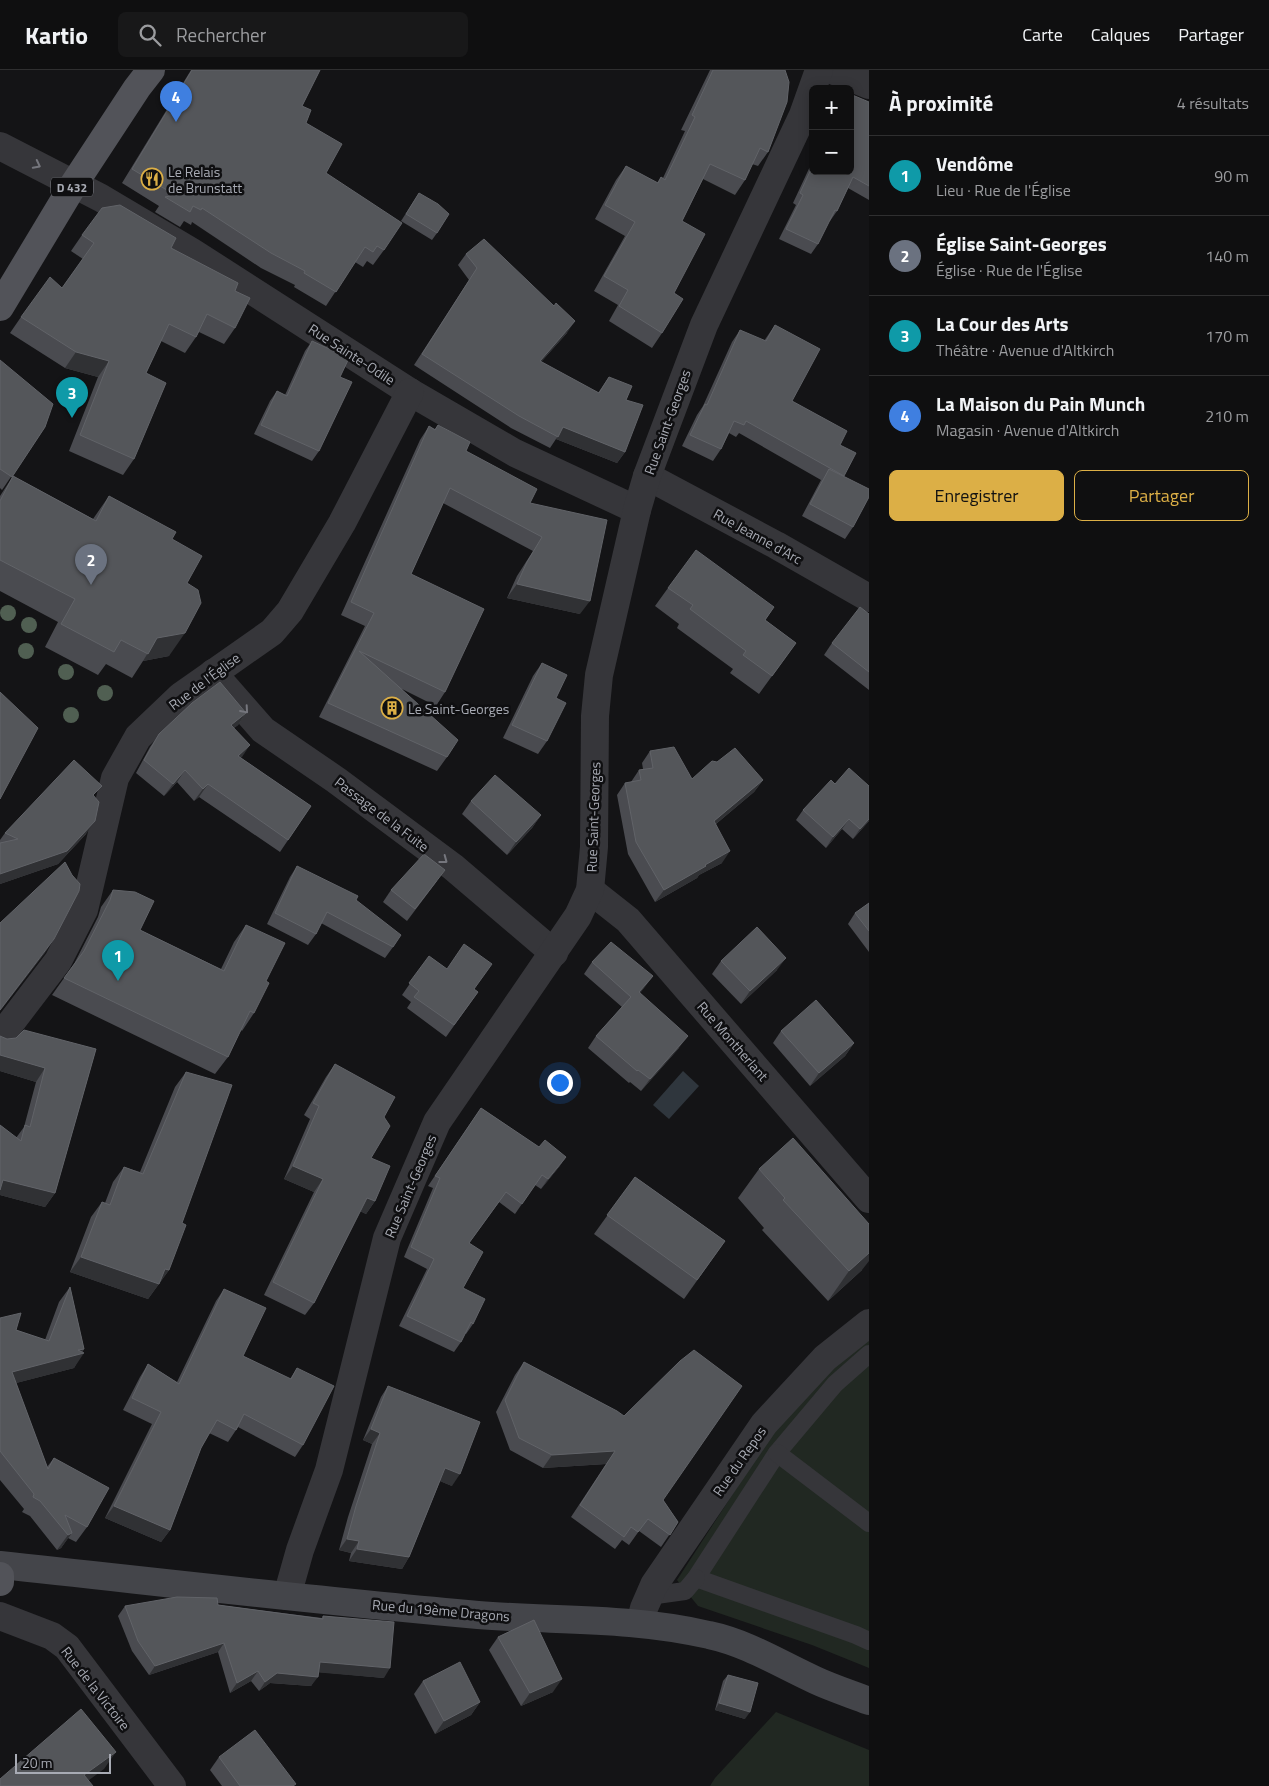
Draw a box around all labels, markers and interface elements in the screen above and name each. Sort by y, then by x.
search box [118,12,468,57]
text: Kartio [25,17,88,53]
text: Rechercher [176,20,266,49]
icon: search [136,21,164,49]
text: Carte [1022,21,1063,48]
text: Calques [1091,21,1150,48]
text: Partager [1178,21,1244,48]
pin: 4 [160,81,192,122]
map controls [809,85,854,175]
button: + [809,85,854,130]
text: À proximité [889,87,993,119]
text: 4 résultats [1177,91,1249,115]
button: − [809,130,854,175]
text: Vendôme [936,149,1013,178]
one-way arrow [32,159,41,169]
place label: Le Relais de Brunstatt [168,161,242,198]
text: 1 [901,164,909,188]
text: 90 m [1214,164,1249,188]
restaurant icon: Le Relais de Brunstatt [140,167,164,191]
road number: D 432 [51,178,93,196]
text: Lieu · Rue de l'Église [936,178,1071,202]
text: Église Saint-Georges [936,229,1107,258]
text: 2 [901,244,909,268]
text: 140 m [1205,244,1249,268]
text: Église · Rue de l'Église [936,258,1083,282]
text: La Cour des Arts [936,309,1069,338]
street label: Rue Sainte-Odile [305,318,399,390]
text: 3 [901,324,909,348]
text: 170 m [1205,324,1249,348]
text: Théâtre · Avenue d'Altkirch [936,338,1114,362]
street label: Rue Saint-Georges [638,366,696,478]
pin: 3 [56,377,88,418]
text: La Maison du Pain Munch [936,389,1145,418]
text: 4 [901,404,909,428]
text: 210 m [1205,404,1249,428]
text: Magasin · Avenue d'Altkirch [936,418,1119,442]
button: Enregistrer [889,470,1064,521]
button: Partager [1074,470,1249,521]
street label: Rue Jeanne d'Arc [710,503,806,569]
pin: 2 [75,544,107,585]
street label: Rue de l'Église [164,647,244,715]
building icon: Le Saint-Georges [380,696,404,720]
place label: Le Saint-Georges [408,698,509,719]
one-way arrow [239,704,248,713]
street label: Rue Saint-Georges [581,761,605,873]
street label: Passage de la Fuite [331,772,433,856]
one-way arrow [438,855,447,863]
pin: 1 [102,940,134,981]
street label: Rue Montherlant [692,996,774,1086]
your location [547,1070,573,1096]
street label: Rue Saint-Georges [379,1131,441,1241]
street label: Rue du Repos [707,1422,771,1500]
street label: Rue du 19ème Dragons [371,1594,511,1626]
street label: Rue de la Victoire [56,1642,136,1734]
scale bar [15,1751,111,1774]
text: 20 m [22,1752,52,1773]

